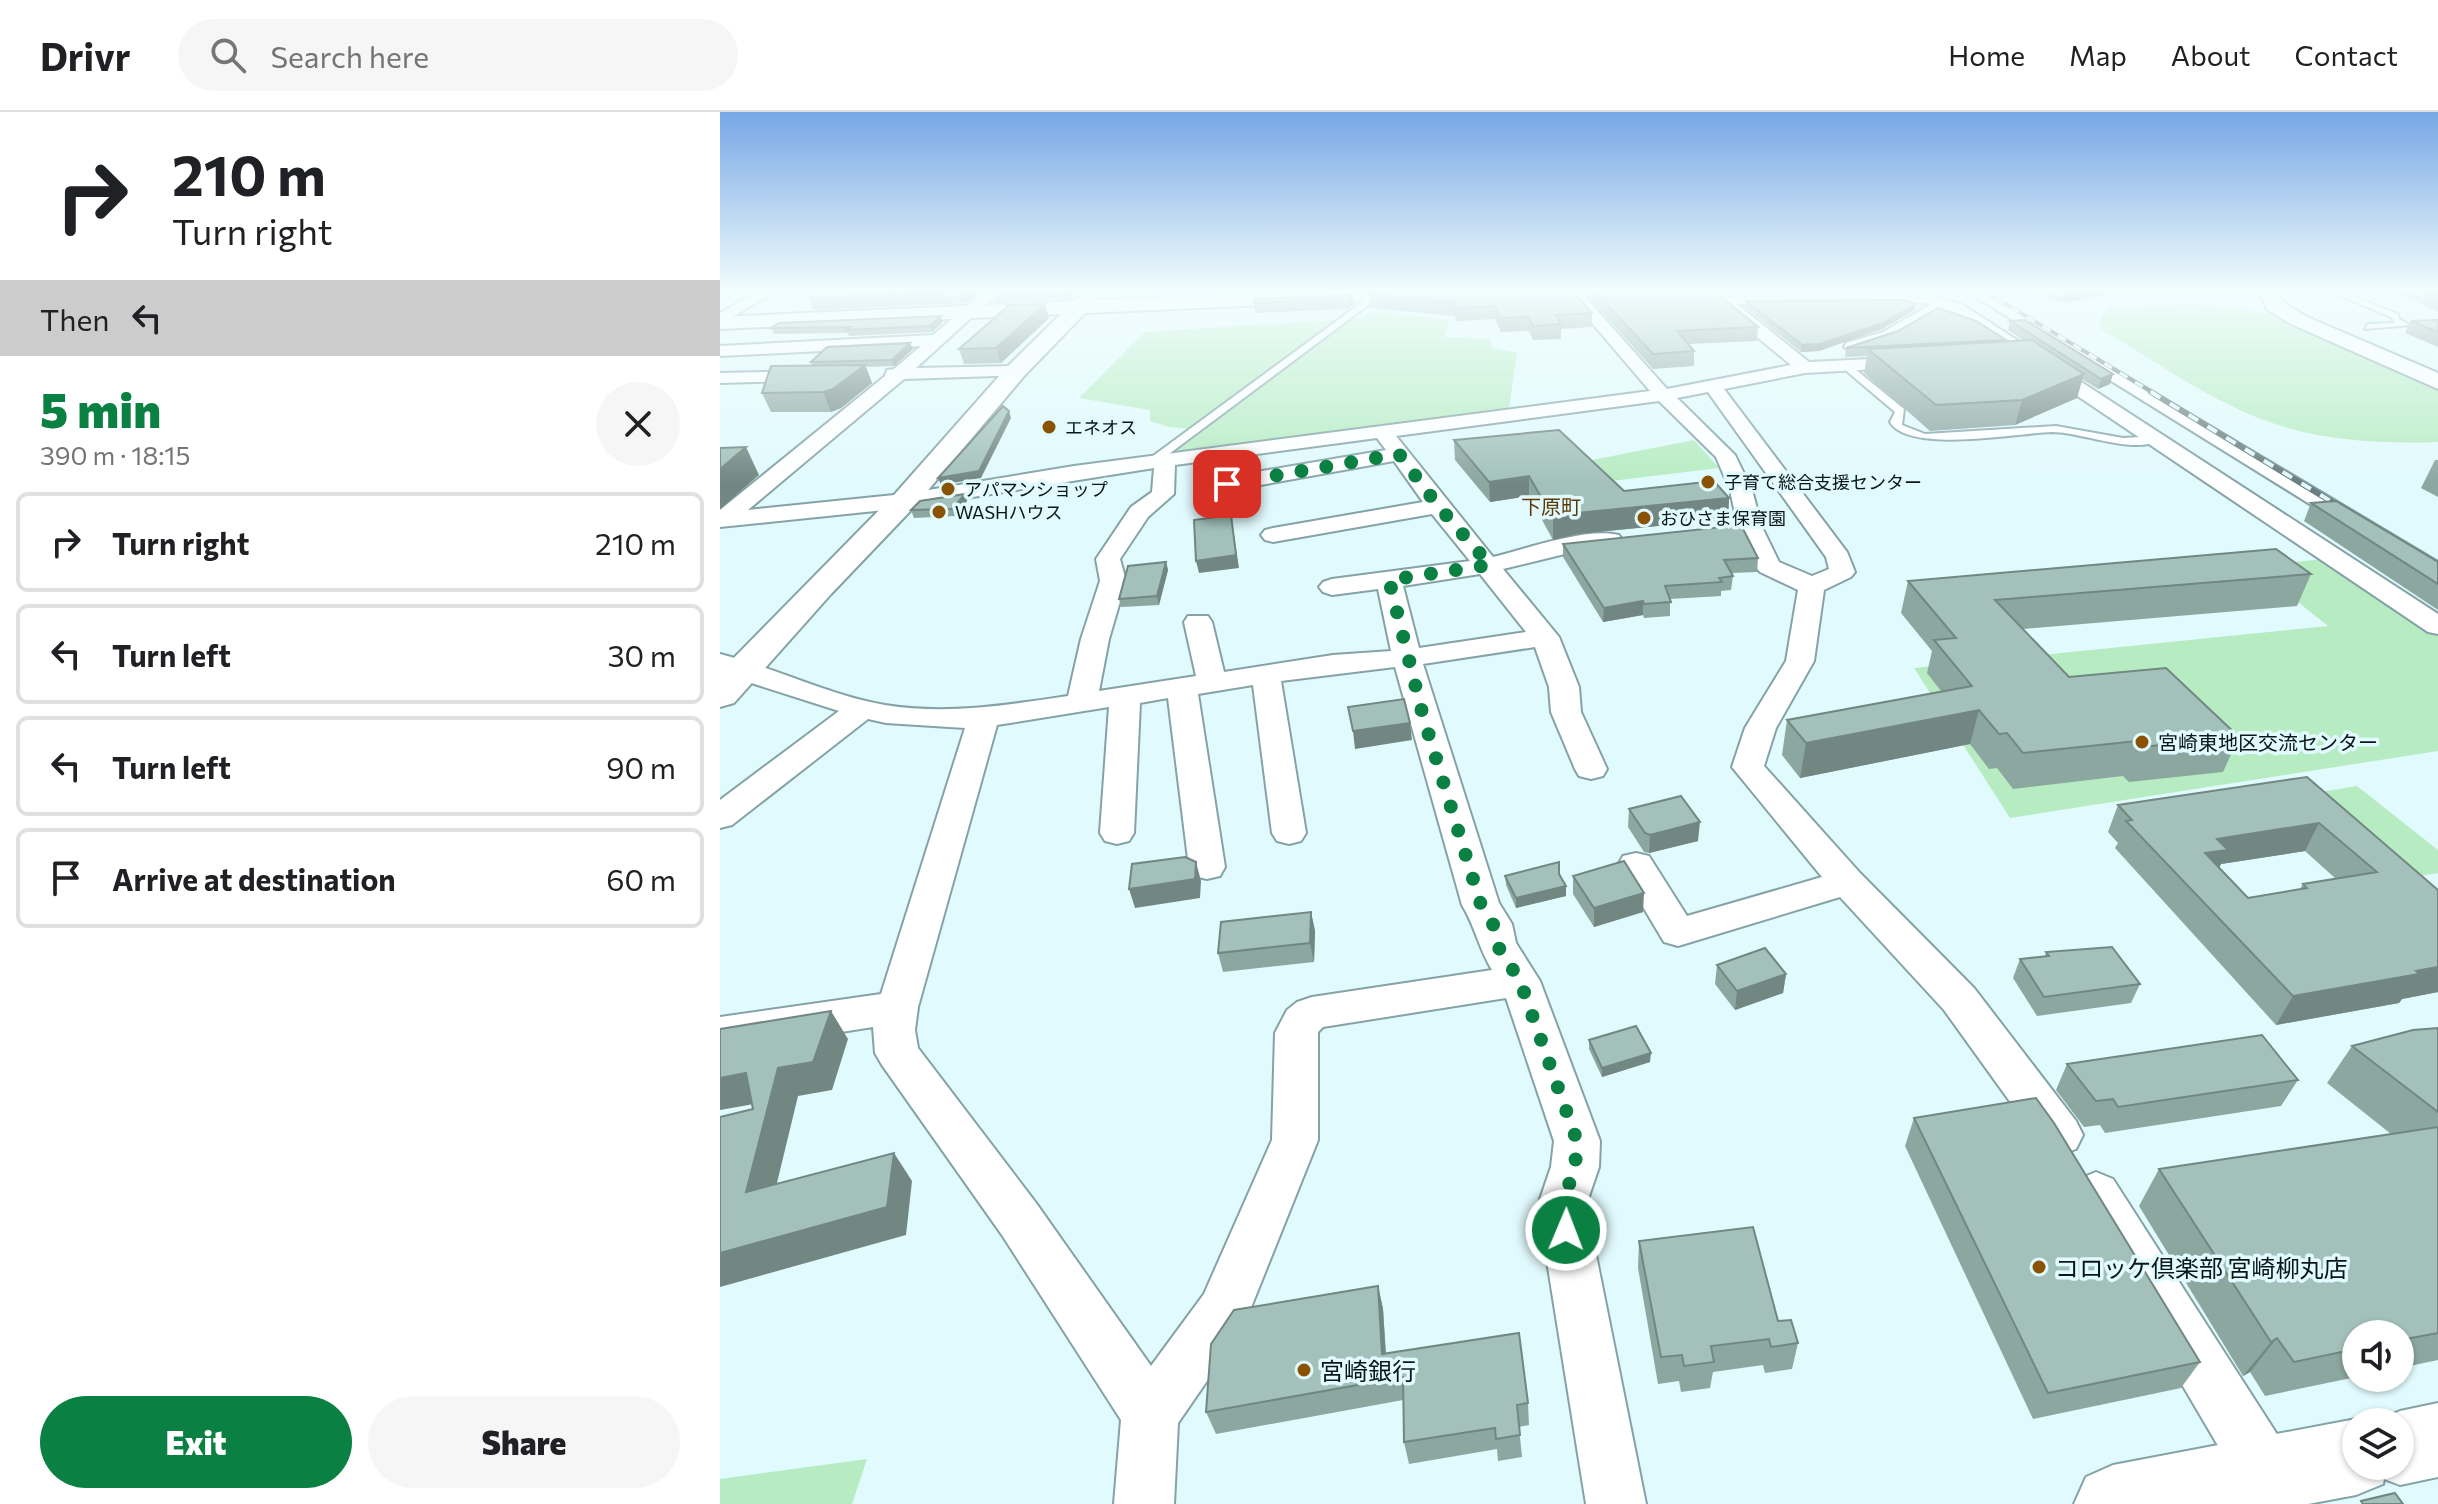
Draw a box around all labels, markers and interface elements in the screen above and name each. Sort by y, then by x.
search box [178,19,738,91]
text: Drivr [40,32,130,79]
icon: search [206,33,250,77]
text: Search here [270,37,429,74]
text: Home [1948,38,2025,72]
text: Map [2069,38,2127,72]
text: About [2171,38,2251,72]
text: Contact [2295,38,2398,72]
text: 210 m [172,139,326,208]
icon: right [40,144,144,248]
text: Turn right [172,208,333,252]
icon: left [125,296,169,340]
text: Then [40,300,109,337]
text: 5 min [40,379,161,438]
button: close [596,382,680,466]
place label: エネオス [1065,416,1137,438]
marker: エネオス [1040,418,1058,436]
text: 390 m · 18:15 [40,439,190,470]
pin [1193,450,1261,518]
icon: arrive [1205,462,1249,506]
place label: 子育て総合支援センター [1724,471,1922,493]
marker: 子育て総合支援センター [1699,473,1717,491]
place label: アパマンショップ [964,478,1108,500]
marker: アパマンショップ [939,480,957,498]
district label: 下原町 [1521,494,1581,518]
place label: WASHハウス [955,501,1063,523]
marker: WASHハウス [930,503,948,521]
place label: おひさま保育園 [1660,507,1786,529]
marker: おひさま保育園 [1635,509,1653,527]
icon: right [44,520,88,564]
text: Turn right [112,524,249,561]
text: 210 m [595,524,676,561]
icon: left [44,632,88,676]
text: Turn left [112,636,231,673]
text: 30 m [607,636,676,673]
place label: 宮崎東地区交流センター [2158,730,2378,754]
marker: 宮崎東地区交流センター [2133,733,2151,751]
icon: left [44,744,88,788]
text: Turn left [112,748,231,785]
text: 90 m [606,748,676,785]
icon: arrive [44,856,88,900]
text: Arrive at destination [112,860,396,897]
text: 60 m [606,860,676,897]
position arrow [1524,1188,1608,1272]
place label: コロッケ倶楽部 宮崎柳丸店 [2055,1253,2348,1282]
marker: コロッケ倶楽部 宮崎柳丸店 [2030,1258,2048,1276]
map controls [2342,1320,2414,1480]
button: sound [2342,1320,2414,1392]
place label: 宮崎銀行 [1320,1356,1416,1385]
marker: 宮崎銀行 [1295,1361,1313,1379]
button: Exit [40,1396,352,1488]
button: Share [368,1396,680,1488]
button: layers [2342,1408,2414,1480]

